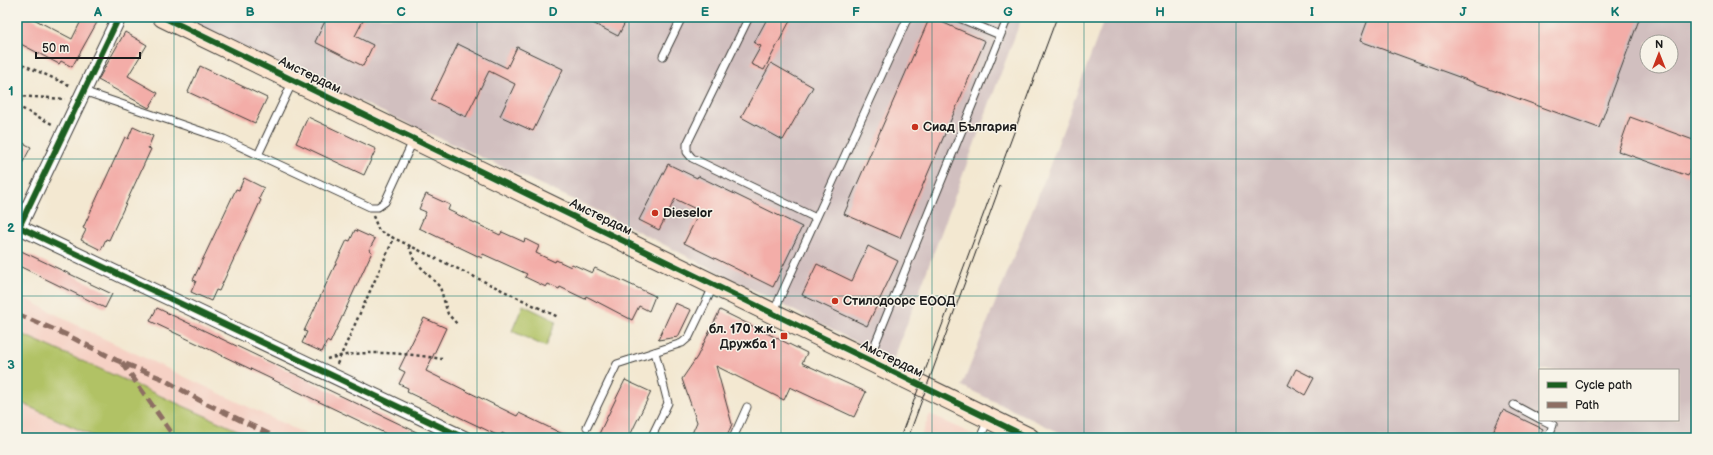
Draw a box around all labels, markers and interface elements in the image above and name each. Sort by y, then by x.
text: A [93,4,102,20]
text: B [245,4,255,20]
text: C [396,4,406,20]
text: D [548,4,558,20]
text: E [701,4,710,20]
text: F [852,4,860,20]
text: G [1003,4,1013,20]
text: H [1155,4,1165,20]
text: I [1310,4,1314,20]
text: J [1459,4,1467,20]
text: K [1611,4,1620,20]
scale bar [36,34,140,60]
north arrow [1639,34,1679,74]
text: N [1655,38,1663,51]
text: 50 m [42,41,69,56]
street label: Амстердам [275,53,344,97]
text: 1 [8,83,14,99]
place label: Сиад България [923,119,1017,135]
marker: Сиад България [910,122,920,132]
street label: Амстердам [566,195,635,239]
place label: Dieselor [663,205,713,221]
marker: Dieselor [650,208,660,218]
text: 2 [7,220,15,236]
place label: Стилодоорс ЕООД [843,293,955,309]
marker: Стилодоорс ЕООД [830,296,840,306]
place label: бл. 170 ж.к. Дружба 1 [709,321,776,352]
marker: бл. 170 ж.к. Дружба 1 [779,331,789,341]
street label: Амстердам [857,337,926,381]
text: 3 [7,357,15,373]
legend [1539,369,1679,421]
text: Cycle path [1575,378,1632,393]
text: Path [1575,398,1600,413]

